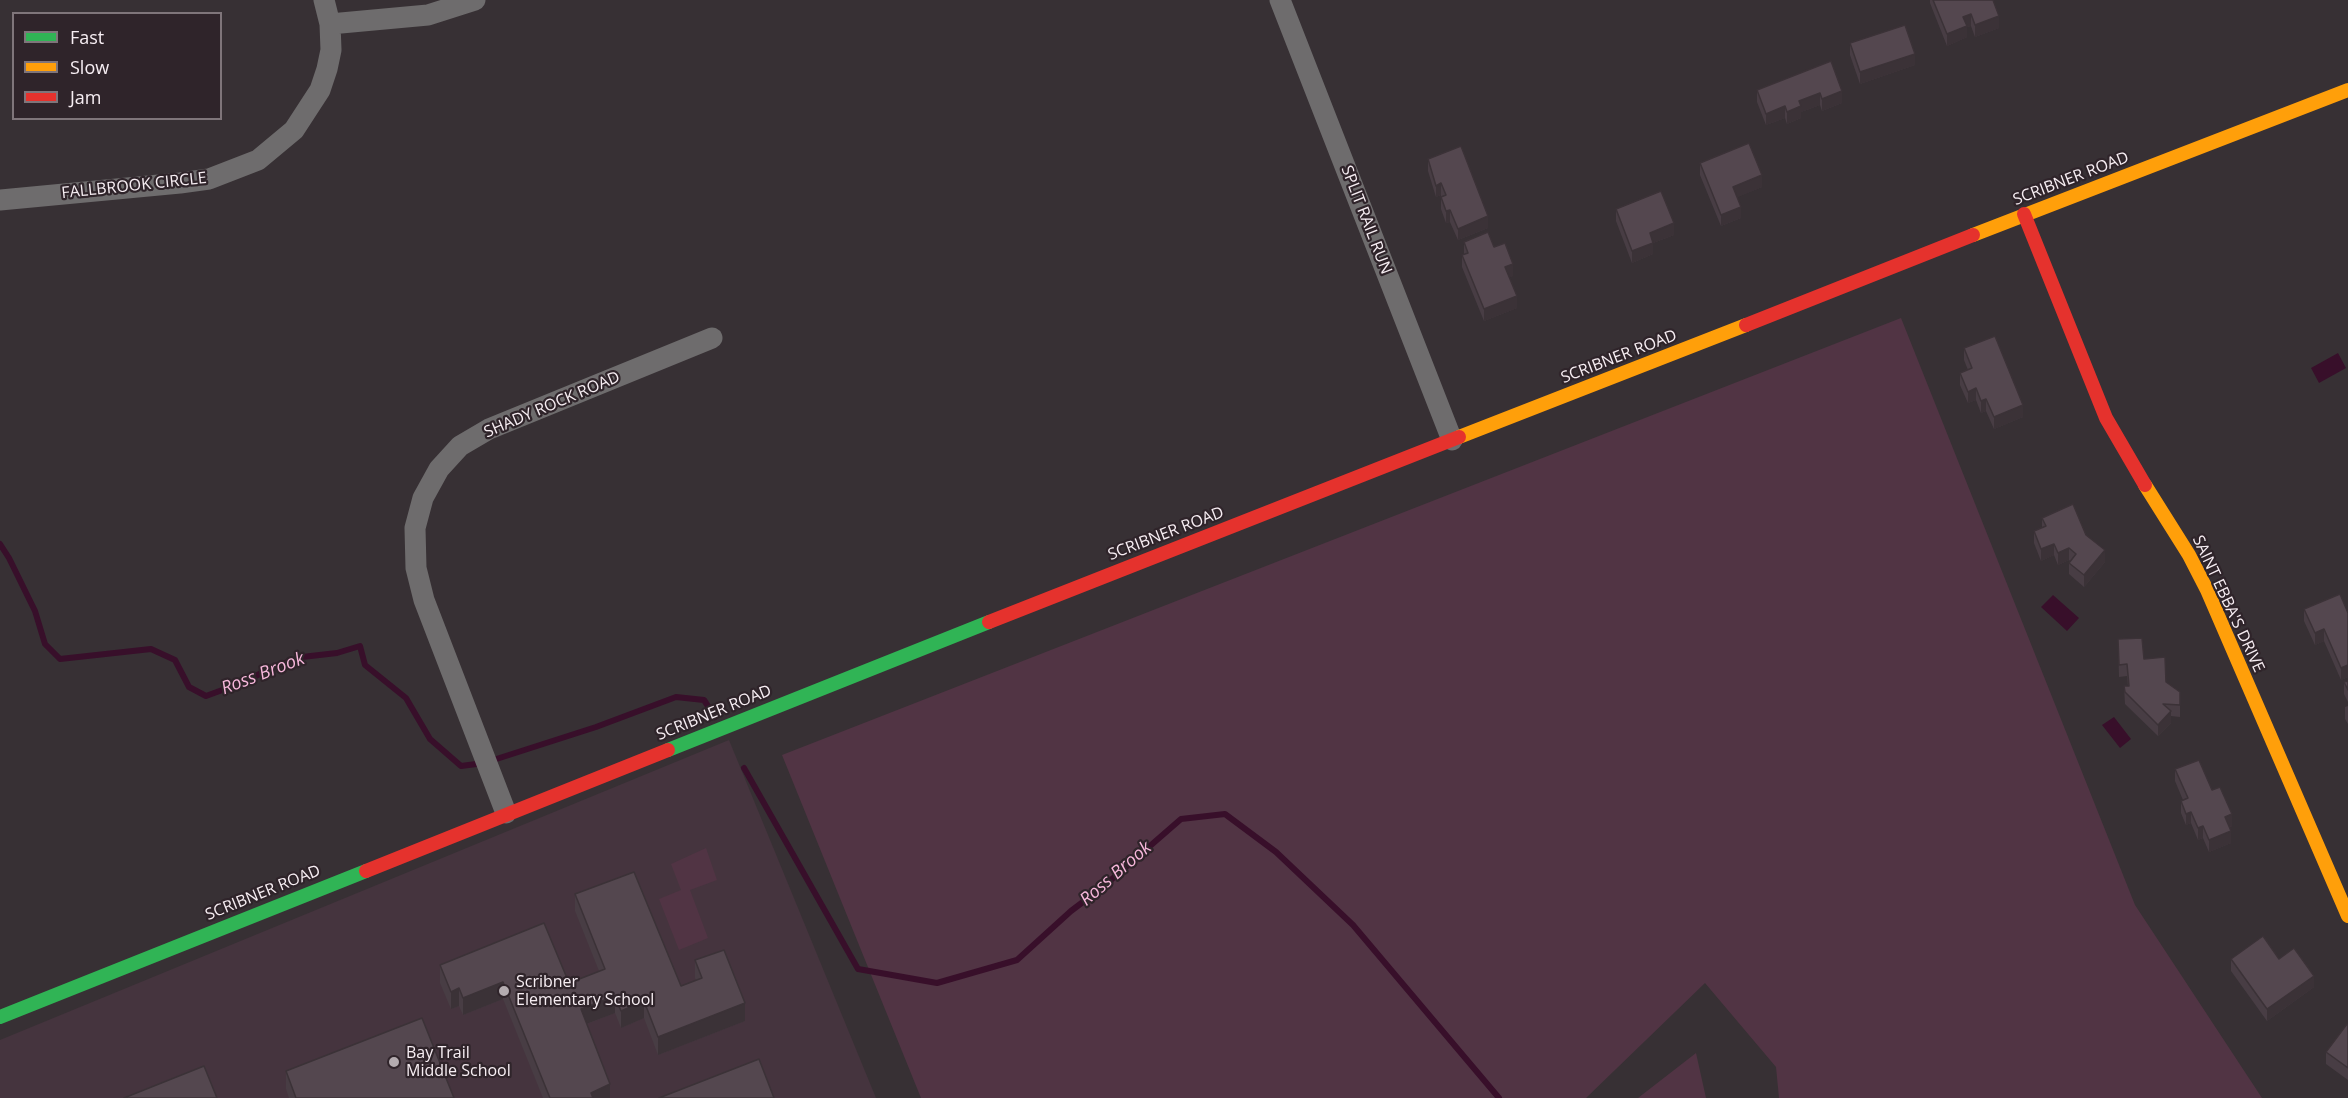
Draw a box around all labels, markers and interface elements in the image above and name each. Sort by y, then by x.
legend [12,12,222,120]
text: Fast [70,25,104,49]
text: Slow [70,55,109,79]
text: Jam [70,85,102,109]
street label: SCRIBNER ROAD [2010,148,2132,210]
street label: SPLIT RAIL RUN [1336,163,1396,277]
street label: FALLBROOK CIRCLE [60,169,208,203]
street label: SCRIBNER ROAD [1558,326,1680,388]
street label: SHADY ROCK ROAD [481,368,623,442]
street label: SCRIBNER ROAD [1105,503,1227,565]
street label: SAINT EBBA'S DRIVE [2188,532,2268,676]
water label: Ross Brook [218,648,308,700]
street label: SCRIBNER ROAD [654,681,774,745]
water label: Ross Brook [1076,837,1156,911]
street label: SCRIBNER ROAD [203,861,323,925]
place label: Scribner Elementary School [516,972,654,1010]
marker: Scribner Elementary School [497,984,511,998]
place label: Bay Trail Middle School [406,1043,511,1081]
marker: Bay Trail Middle School [387,1055,401,1069]

